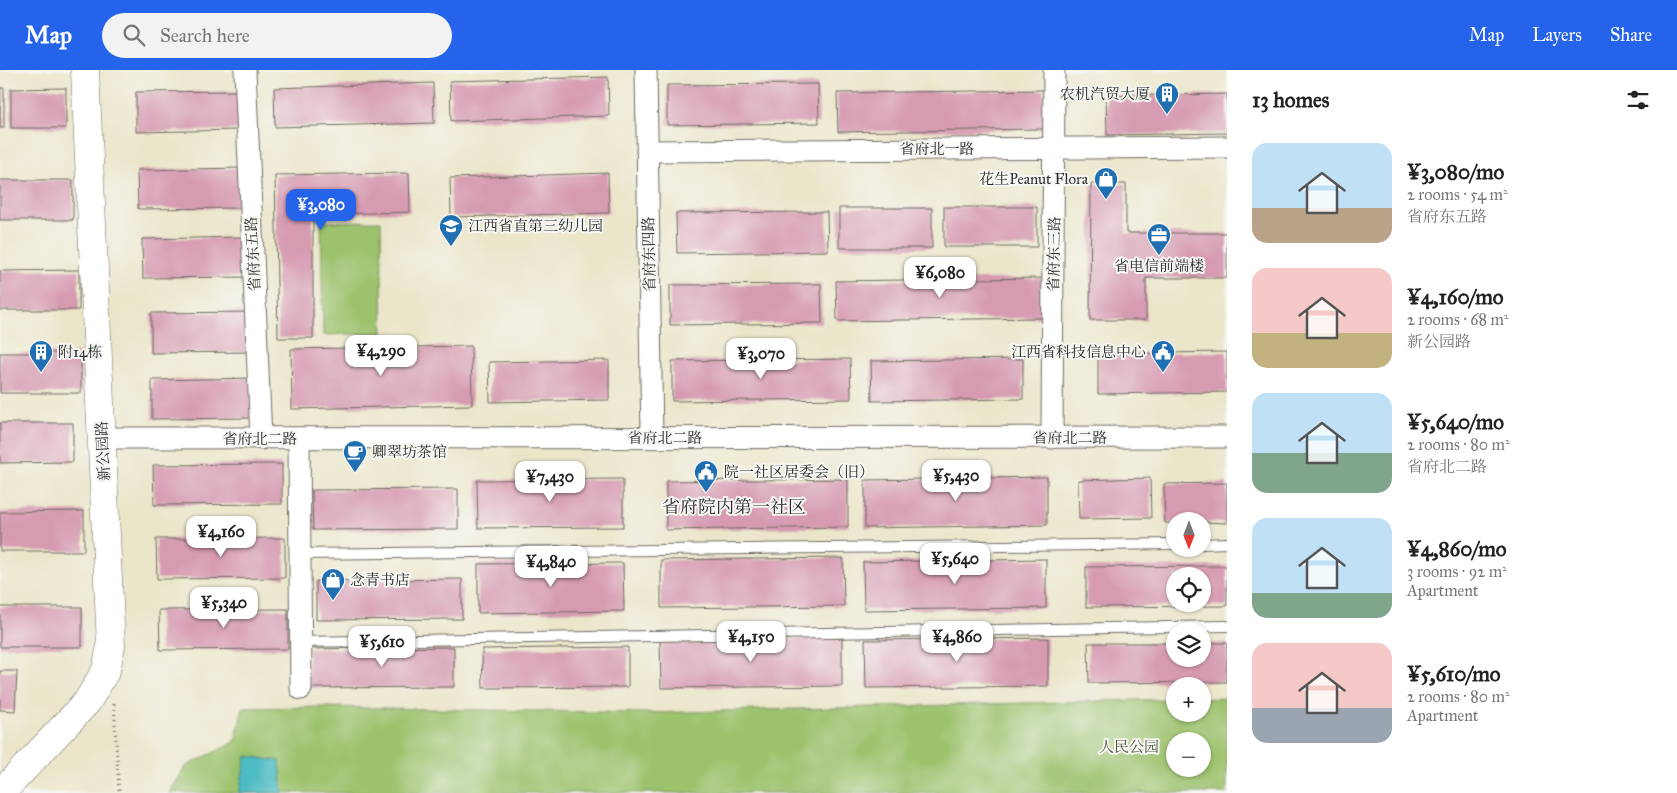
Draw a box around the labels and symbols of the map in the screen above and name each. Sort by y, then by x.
building icon: 农机汽贸大厦 [1154,81,1180,115]
place label: 农机汽贸大厦 [1060,85,1150,103]
street label: 省府北一路 [899,140,975,158]
shop icon: 花生Peanut Flora [1093,166,1119,200]
place label: 花生Peanut Flora [979,170,1089,188]
pin: ¥3,080 [280,189,362,231]
school or university icon: 江西省直第三幼儿园 [438,213,464,247]
street label: 省府东五路 [242,216,264,292]
street label: 省府东四路 [639,216,659,292]
street label: 省府东三路 [1044,216,1064,292]
place label: 江西省直第三幼儿园 [468,217,603,235]
office icon: 省电信前端楼 [1146,222,1172,256]
pin: ¥6,080 [899,256,981,299]
place label: 省电信前端楼 [1114,257,1204,275]
pin: ¥4,290 [340,334,422,377]
pin: ¥3,070 [720,338,802,380]
building icon: 附14栋 [28,339,54,373]
public building icon: 江西省科技信息中心 [1150,339,1176,373]
place label: 附14栋 [58,343,102,361]
place label: 江西省科技信息中心 [1011,343,1146,361]
street label: 新公园路 [92,421,114,481]
street label: 省府北二路 [627,429,703,447]
street label: 省府北二路 [1032,429,1108,447]
street label: 省府北二路 [222,430,298,448]
cafe icon: 卿翠坊茶馆 [342,439,368,473]
place label: 卿翠坊茶馆 [372,443,447,461]
public building icon: 院一社区居委会（旧） [693,459,719,493]
pin: ¥7,430 [509,460,591,503]
pin: ¥5,430 [915,460,997,502]
place label: 院一社区居委会（旧） [724,463,874,481]
district label: 省府院内第一社区 [662,496,806,518]
north arrow [1166,512,1211,558]
pin: ¥4,160 [180,516,262,558]
pin: ¥5,640 [914,542,996,585]
pin: ¥4,840 [510,546,592,588]
shop icon: 念青书店 [320,567,346,601]
place label: 念青书店 [350,571,410,589]
pin: ¥5,340 [183,586,265,629]
pin: ¥4,150 [710,620,792,663]
pin: ¥4,860 [916,620,998,663]
pin: ¥5,610 [341,626,423,668]
park label: 人民公园 [1099,738,1159,756]

